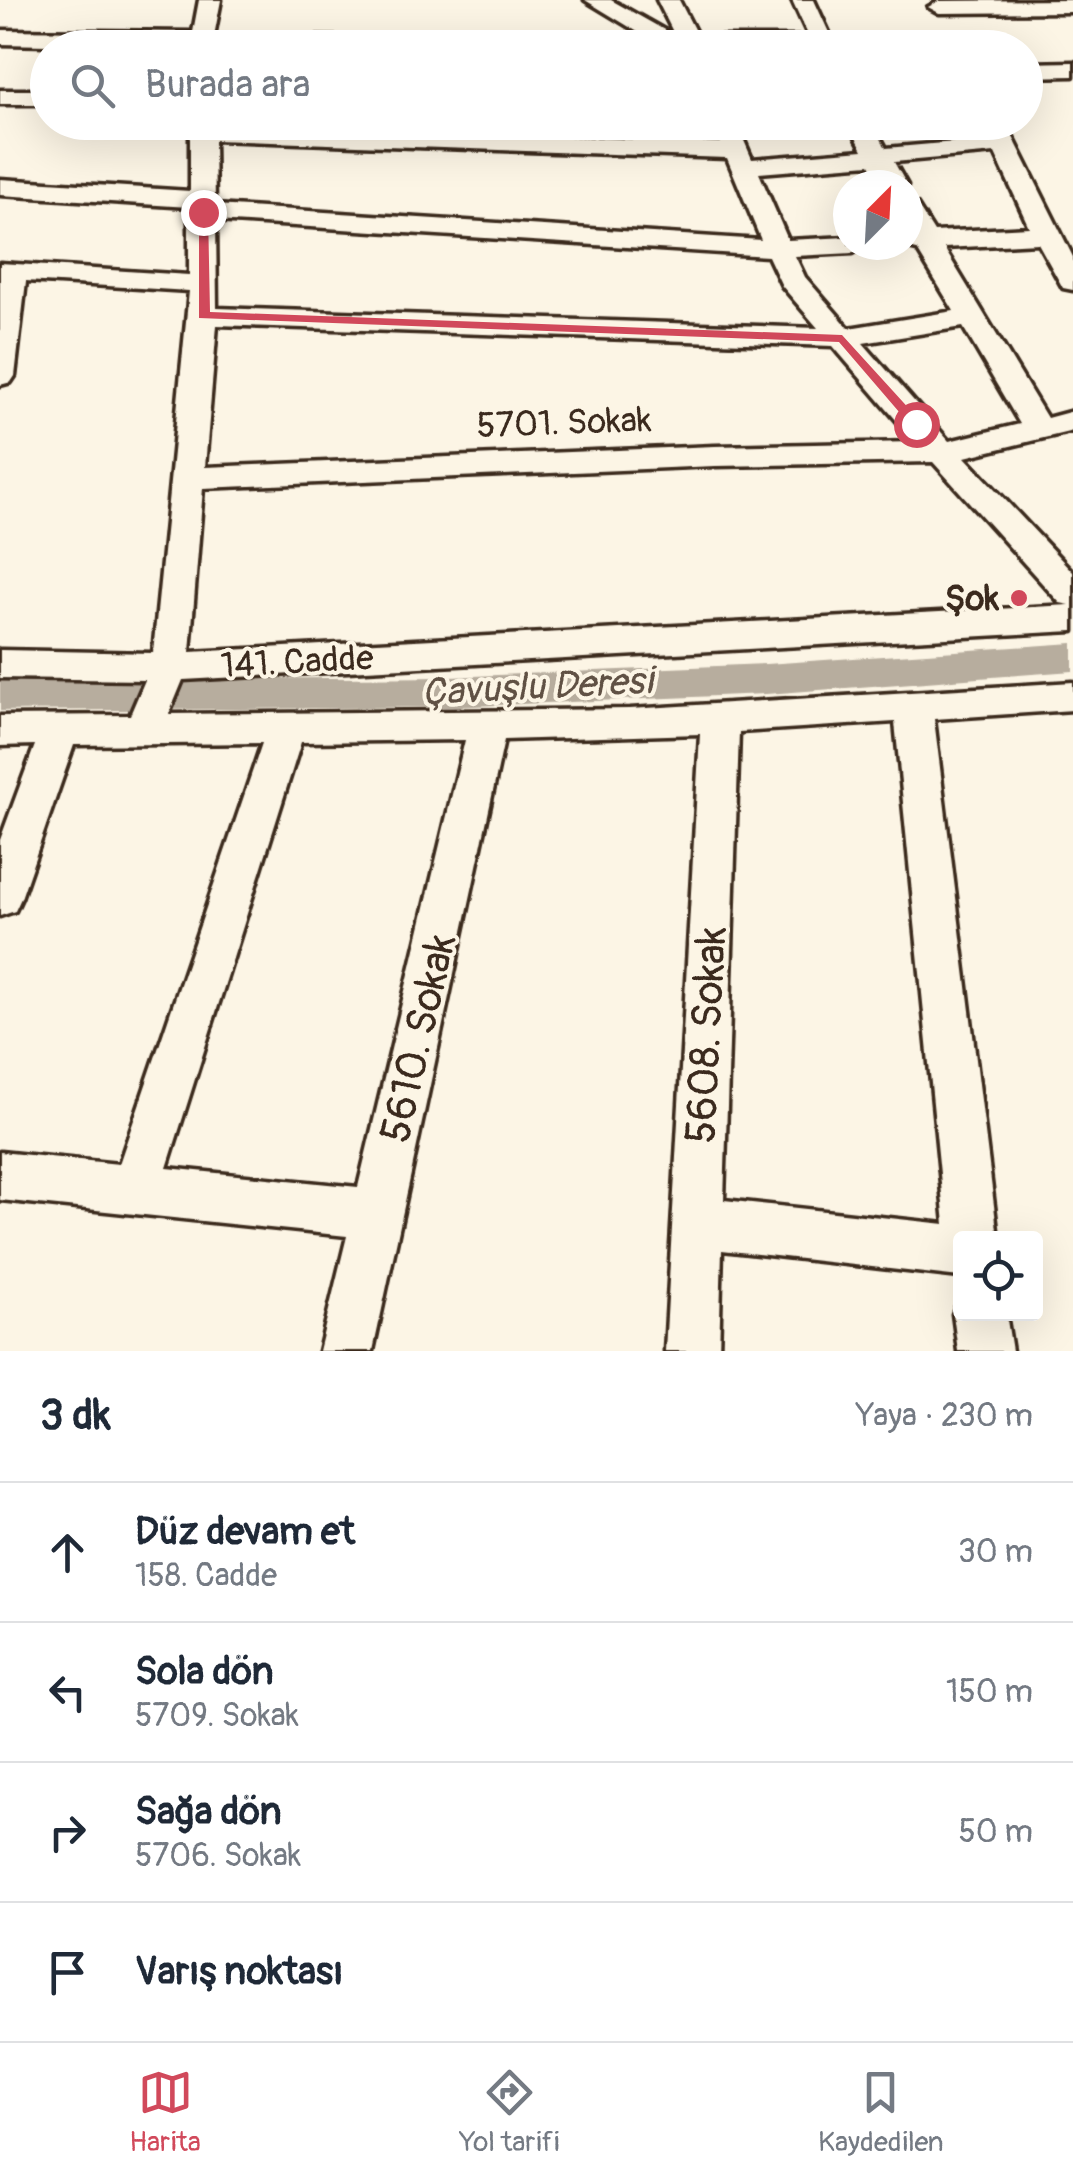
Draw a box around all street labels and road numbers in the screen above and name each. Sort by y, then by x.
street label: 5701. Sokak [476,398,653,448]
street label: 141. Cadde [220,636,374,688]
street label: 5608. Sokak [675,925,739,1145]
street label: 5610. Sokak [370,929,468,1148]

